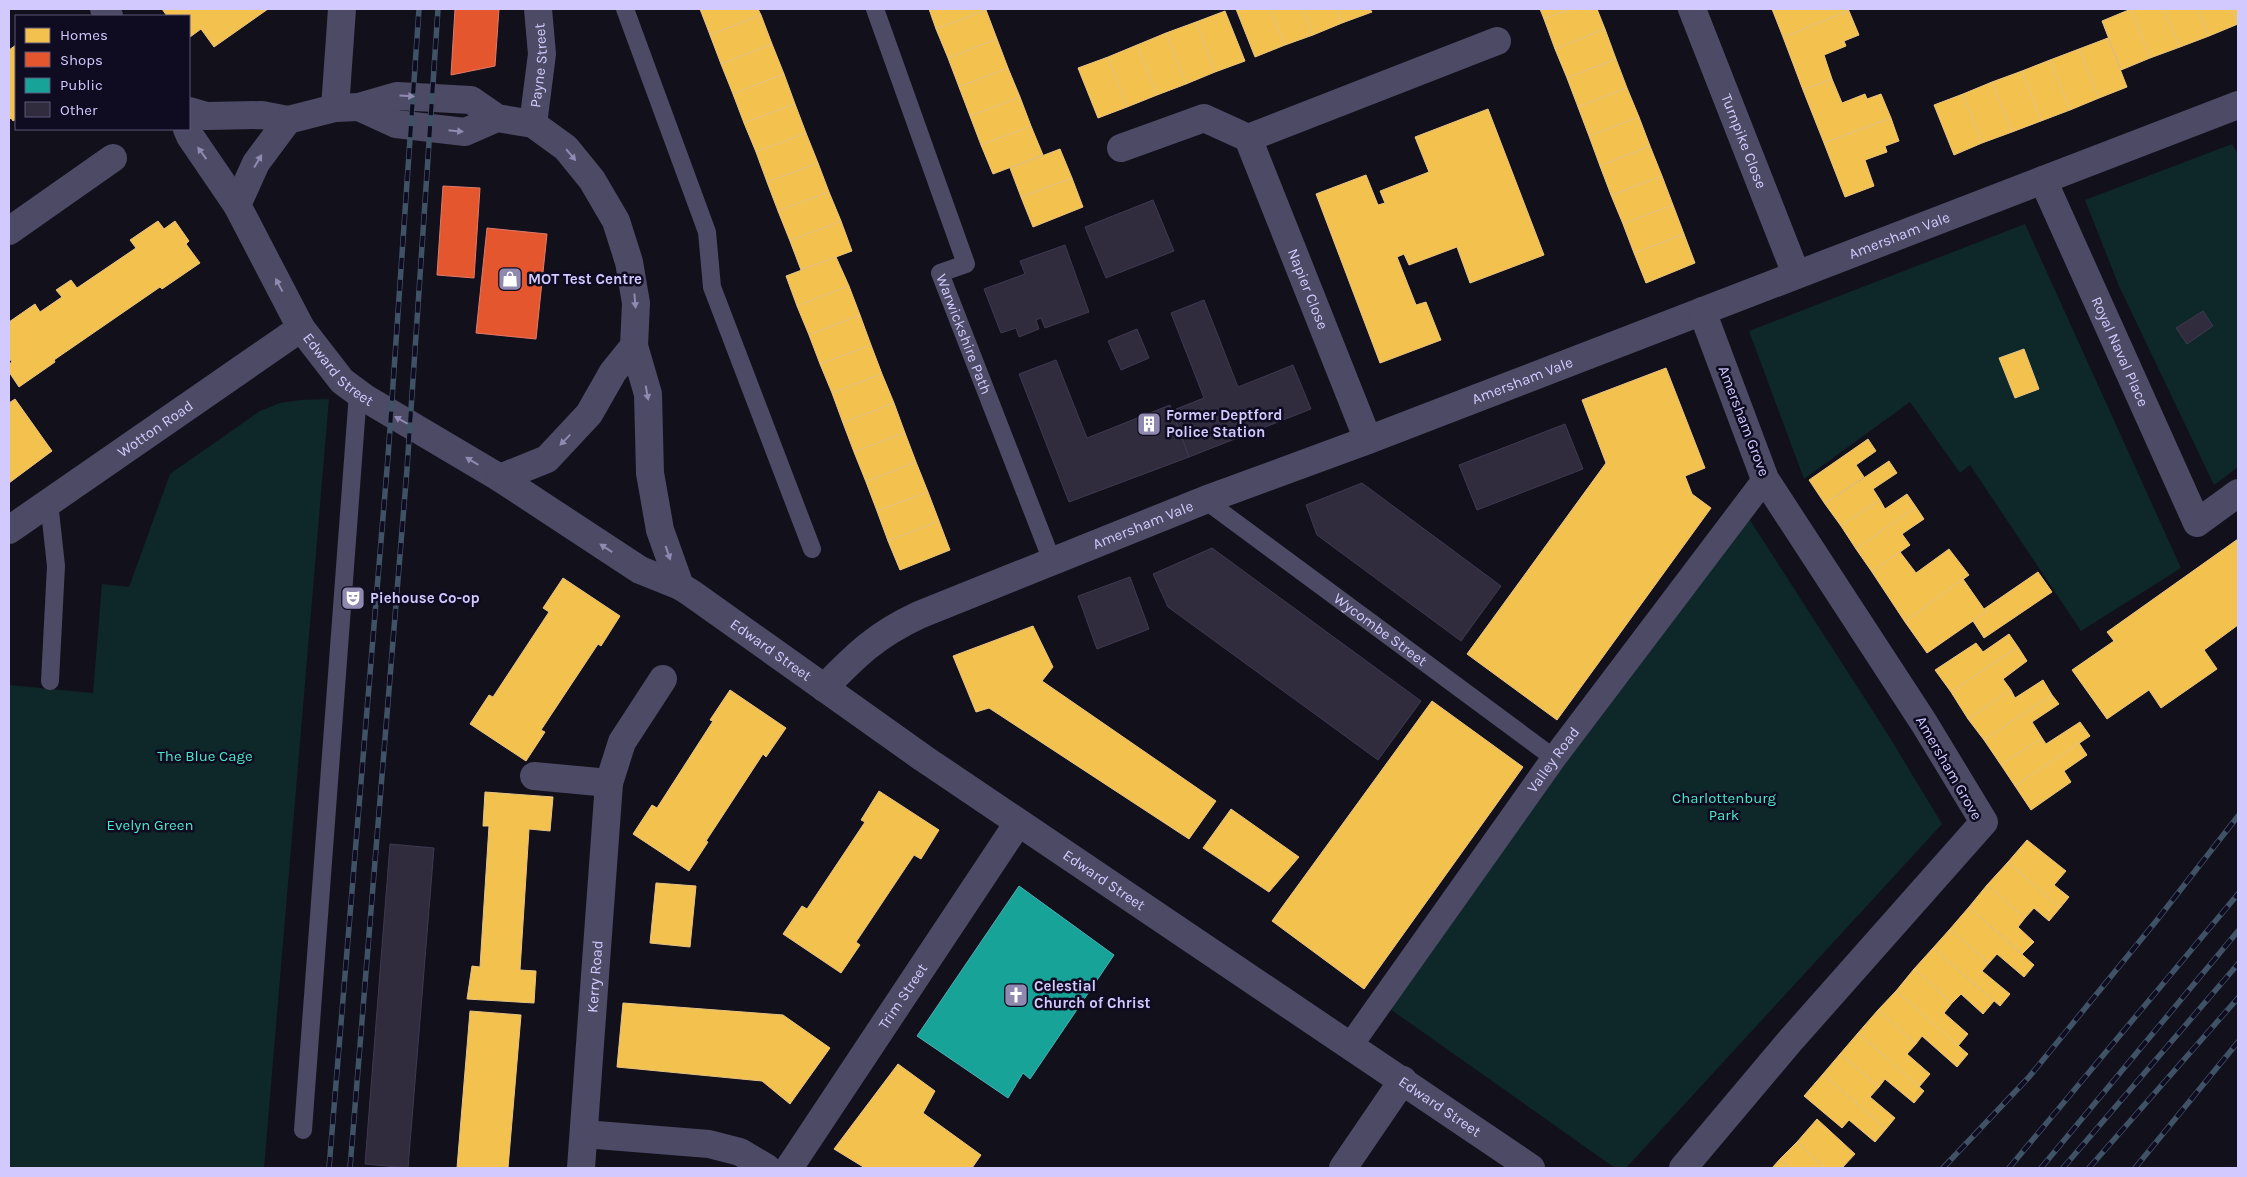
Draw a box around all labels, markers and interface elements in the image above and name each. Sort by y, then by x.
legend [15,15,190,130]
street label: Payne Street [526,22,551,109]
text: Homes [60,26,108,44]
text: Shops [60,51,103,69]
text: Public [60,76,103,94]
street label: Turnpike Close [1717,91,1771,191]
one-way arrow [399,93,415,101]
text: Other [60,101,98,119]
one-way arrow [449,127,465,135]
one-way arrow [197,146,207,160]
one-way arrow [565,148,576,161]
one-way arrow [253,155,263,168]
street label: Amersham Vale [1846,208,1952,263]
street label: Napier Close [1284,246,1332,332]
shop icon: MOT Test Centre [497,266,523,292]
place label: MOT Test Centre [528,270,642,288]
street label: Warwickshire Path [932,272,995,397]
one-way arrow [275,278,283,292]
one-way arrow [631,293,639,309]
street label: Royal Naval Place [2087,294,2153,409]
street label: Edward Street [299,329,377,410]
street label: Amersham Vale [1469,353,1575,408]
street label: Amersham Grove [1715,363,1773,479]
one-way arrow [643,385,651,401]
street label: Wotton Road [114,396,197,461]
place label: Former Deptford Police Station [1166,406,1282,441]
building icon: Former Deptford Police Station [1136,411,1162,437]
one-way arrow [395,415,408,424]
one-way arrow [559,433,571,445]
one-way arrow [465,457,478,466]
street label: Amersham Vale [1090,497,1196,553]
one-way arrow [599,543,612,552]
one-way arrow [665,545,672,560]
theatre icon: Piehouse Co-op [340,585,366,611]
place label: Piehouse Co-op [370,589,480,607]
street label: Wycombe Street [1330,589,1431,670]
street label: Edward Street [727,615,815,685]
street label: Amersham Grove [1912,713,1986,823]
street label: Valley Road [1523,723,1583,796]
park label: The Blue Cage [157,747,253,765]
park label: Charlottenburg Park [1672,789,1777,824]
park label: Evelyn Green [106,816,194,834]
street label: Edward Street [1059,846,1149,914]
street label: Kerry Road [583,940,607,1013]
street label: Trim Street [875,960,931,1033]
place label: Celestial Church of Christ [1034,977,1151,1012]
church icon: Celestial Church of Christ [1003,982,1029,1008]
street label: Edward Street [1395,1072,1485,1141]

